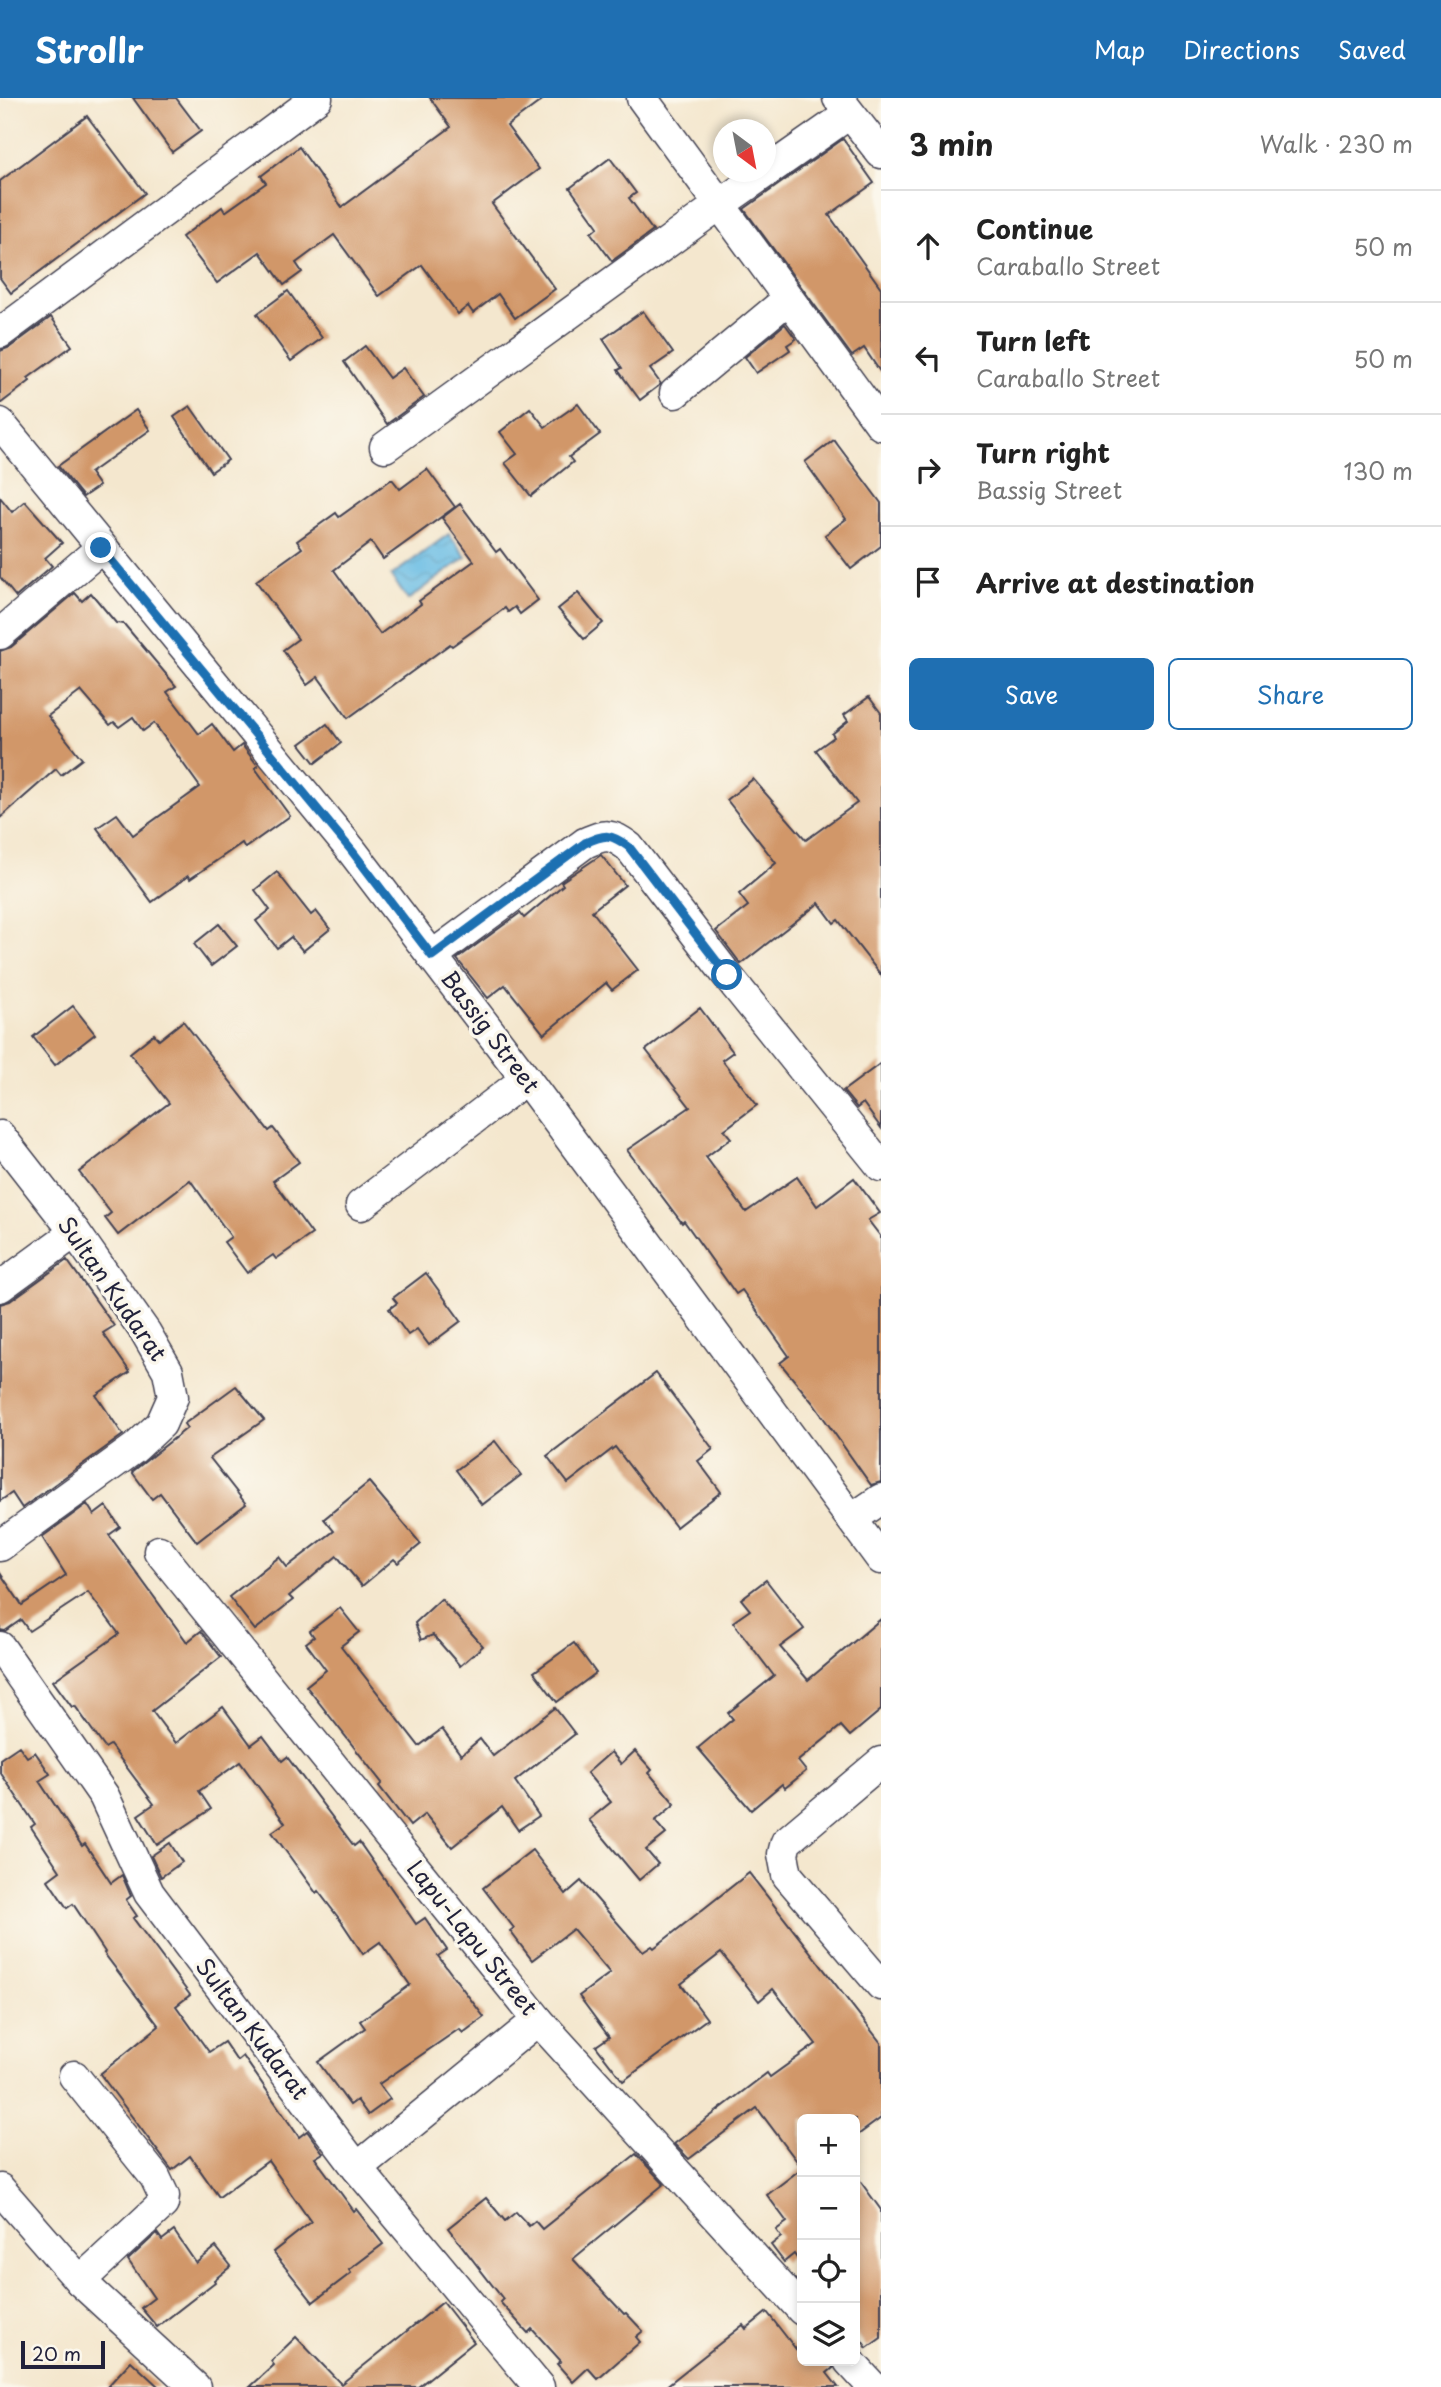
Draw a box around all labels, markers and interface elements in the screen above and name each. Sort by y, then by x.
text: Strollr [35,24,144,74]
text: Map [1094,31,1145,67]
text: Directions [1183,31,1300,67]
text: Saved [1338,31,1406,67]
north arrow [713,119,776,182]
text: 3 min [909,121,994,166]
text: Walk · 230 m [1260,126,1413,161]
text: Continue [976,209,1093,248]
icon: ahead [909,227,947,265]
text: 50 m [1353,229,1413,264]
text: Caraballo Street [976,248,1160,283]
text: Turn left [976,321,1091,360]
icon: left [909,339,947,377]
text: 50 m [1353,341,1413,376]
text: Caraballo Street [976,360,1160,395]
text: Turn right [976,433,1110,472]
icon: right [909,451,947,489]
text: 130 m [1343,453,1413,488]
text: Bassig Street [976,472,1122,507]
route end [85,532,116,563]
icon: arrive [909,563,947,601]
text: Arrive at destination [976,563,1255,602]
button: Save [909,658,1154,730]
button: Share [1168,658,1413,730]
route start [711,959,742,990]
street label: Bassig Street [433,962,549,1100]
street label: Sultan Kudarat [50,1209,176,1368]
street label: Lapu-Lapu Street [399,1852,547,2022]
street label: Sultan Kudarat [188,1950,318,2106]
map controls [797,2114,860,2366]
button: + [797,2114,860,2177]
button: − [797,2177,860,2240]
button: locate [797,2240,860,2303]
button: layers [797,2303,860,2366]
scale bar [21,2338,105,2370]
text: 20 m [32,2339,81,2367]

